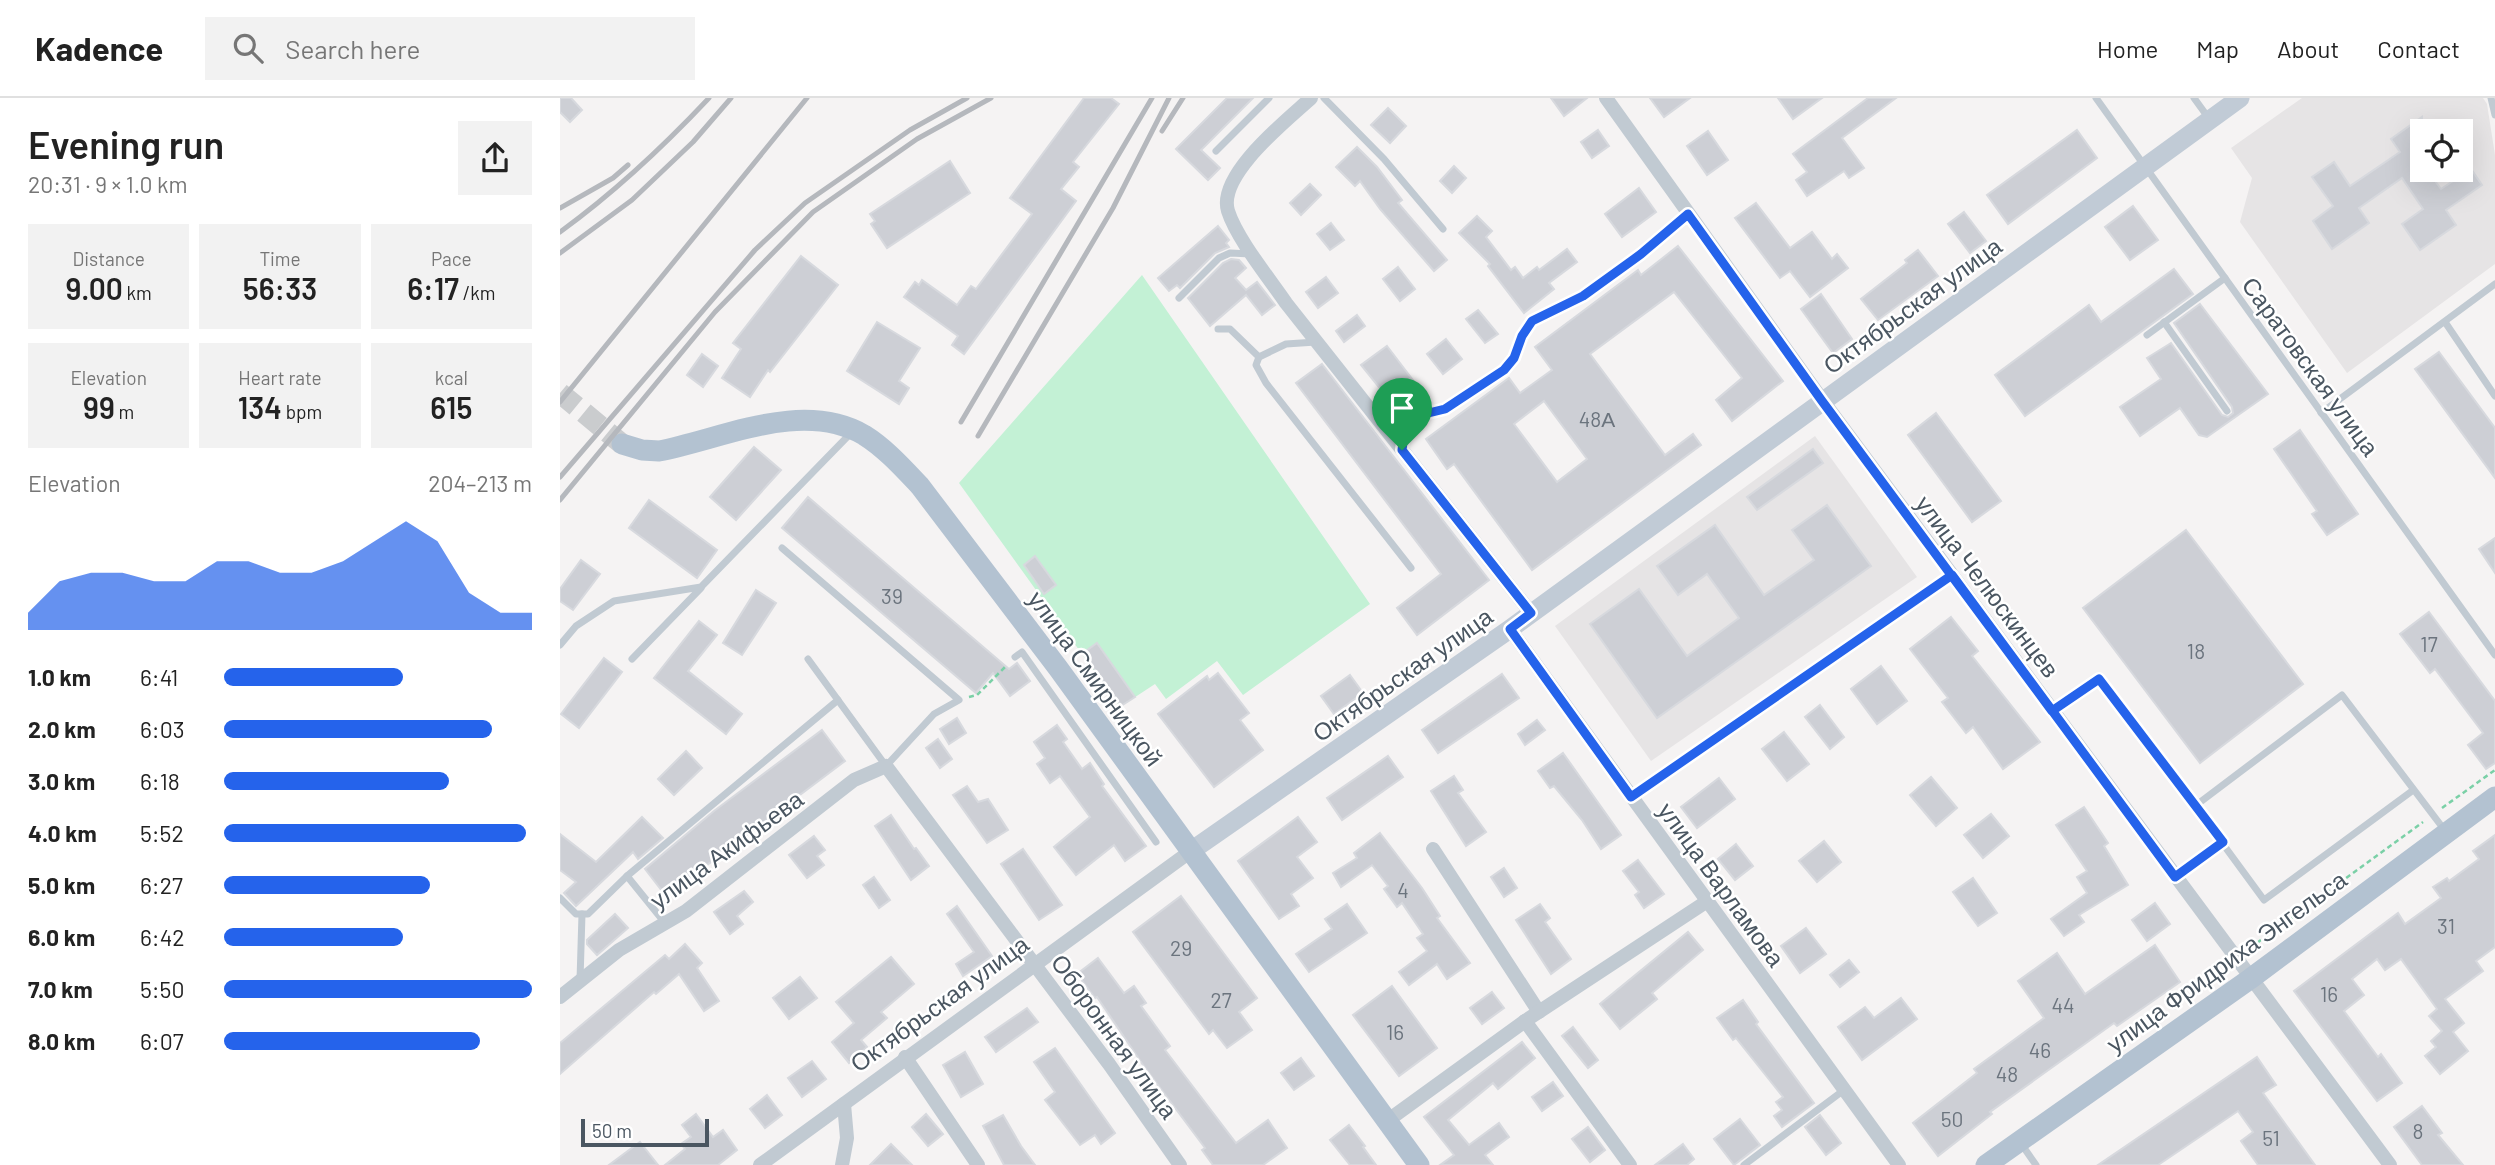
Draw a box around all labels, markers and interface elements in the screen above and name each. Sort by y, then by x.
search box [205,17,695,80]
text: Kadence [35,28,163,68]
icon: search [229,29,267,67]
text: Search here [285,33,420,64]
text: Home [2097,34,2158,63]
text: Map [2196,34,2239,63]
text: About [2277,34,2339,63]
text: Contact [2377,34,2460,63]
map controls [2410,119,2473,182]
button: locate [2410,119,2473,182]
text: Evening run [28,121,224,167]
button: share [458,121,532,195]
text: 20:31 · 9 × 1.0 km [28,170,188,198]
street label: Октябрьская улица [1817,230,2007,379]
text: Distance [72,247,145,270]
text: Time [259,247,301,270]
text: Pace [431,247,472,270]
text: 9.00 [66,270,123,306]
text: 56:33 [243,270,317,306]
text: 6:17 [407,270,459,306]
street label: Саратовская улица [2236,271,2386,462]
text: km [123,281,152,304]
text: /km [459,281,496,304]
text: Elevation [70,366,147,389]
text: Heart rate [238,366,322,389]
text: kcal [435,366,468,389]
pin [1372,378,1432,450]
text: 99 [83,389,115,425]
text: 134 [238,389,282,425]
text: 615 [430,389,472,425]
icon: arrive [1383,389,1421,427]
text: m [115,400,134,423]
text: bpm [282,400,322,423]
house number: 48А [1579,406,1615,431]
text: Elevation [28,469,121,497]
text: 204–213 m [428,469,532,497]
street label: улица Челюскинцев [1910,489,2066,683]
house number: 39 [881,583,903,608]
street label: улица Смирницкой [1023,585,1169,771]
street label: Октябрьская улица [1306,601,1498,747]
house number: 17 [2420,631,2438,656]
house number: 18 [2187,638,2205,663]
text: 1.0 km [28,663,91,691]
text: 6:41 [140,663,178,691]
text: 2.0 km [28,715,96,743]
text: 6:03 [140,715,184,743]
text: 3.0 km [28,767,95,795]
text: 6:18 [140,767,180,795]
street label: улица Акифьева [644,783,809,914]
street label: улица Варламова [1653,796,1792,972]
text: 4.0 km [28,819,97,847]
text: 5:52 [140,819,184,847]
street label: улица Фридриха Энгельса [2100,864,2352,1058]
text: 5.0 km [28,871,95,899]
text: 6:27 [140,871,183,899]
house number: 4 [1397,877,1409,902]
house number: 31 [2437,913,2455,938]
text: 6.0 km [28,923,95,951]
text: 6:42 [140,923,185,951]
street label: Октябрьская улица [844,928,1034,1077]
house number: 29 [1170,935,1192,960]
street label: Оборонная улица [1046,948,1185,1124]
text: 7.0 km [28,975,93,1003]
text: 5:50 [140,975,184,1003]
house number: 16 [2320,981,2338,1006]
house number: 27 [1210,987,1232,1012]
house number: 44 [2051,992,2075,1017]
house number: 16 [1386,1019,1404,1044]
text: 8.0 km [28,1027,95,1055]
text: 6:07 [140,1027,184,1055]
house number: 46 [2029,1037,2051,1062]
house number: 48 [1996,1061,2018,1086]
house number: 50 [1941,1106,1963,1131]
scale bar [581,1116,709,1148]
house number: 8 [2413,1118,2423,1143]
text: 50 m [592,1119,632,1142]
house number: 51 [2262,1125,2280,1150]

